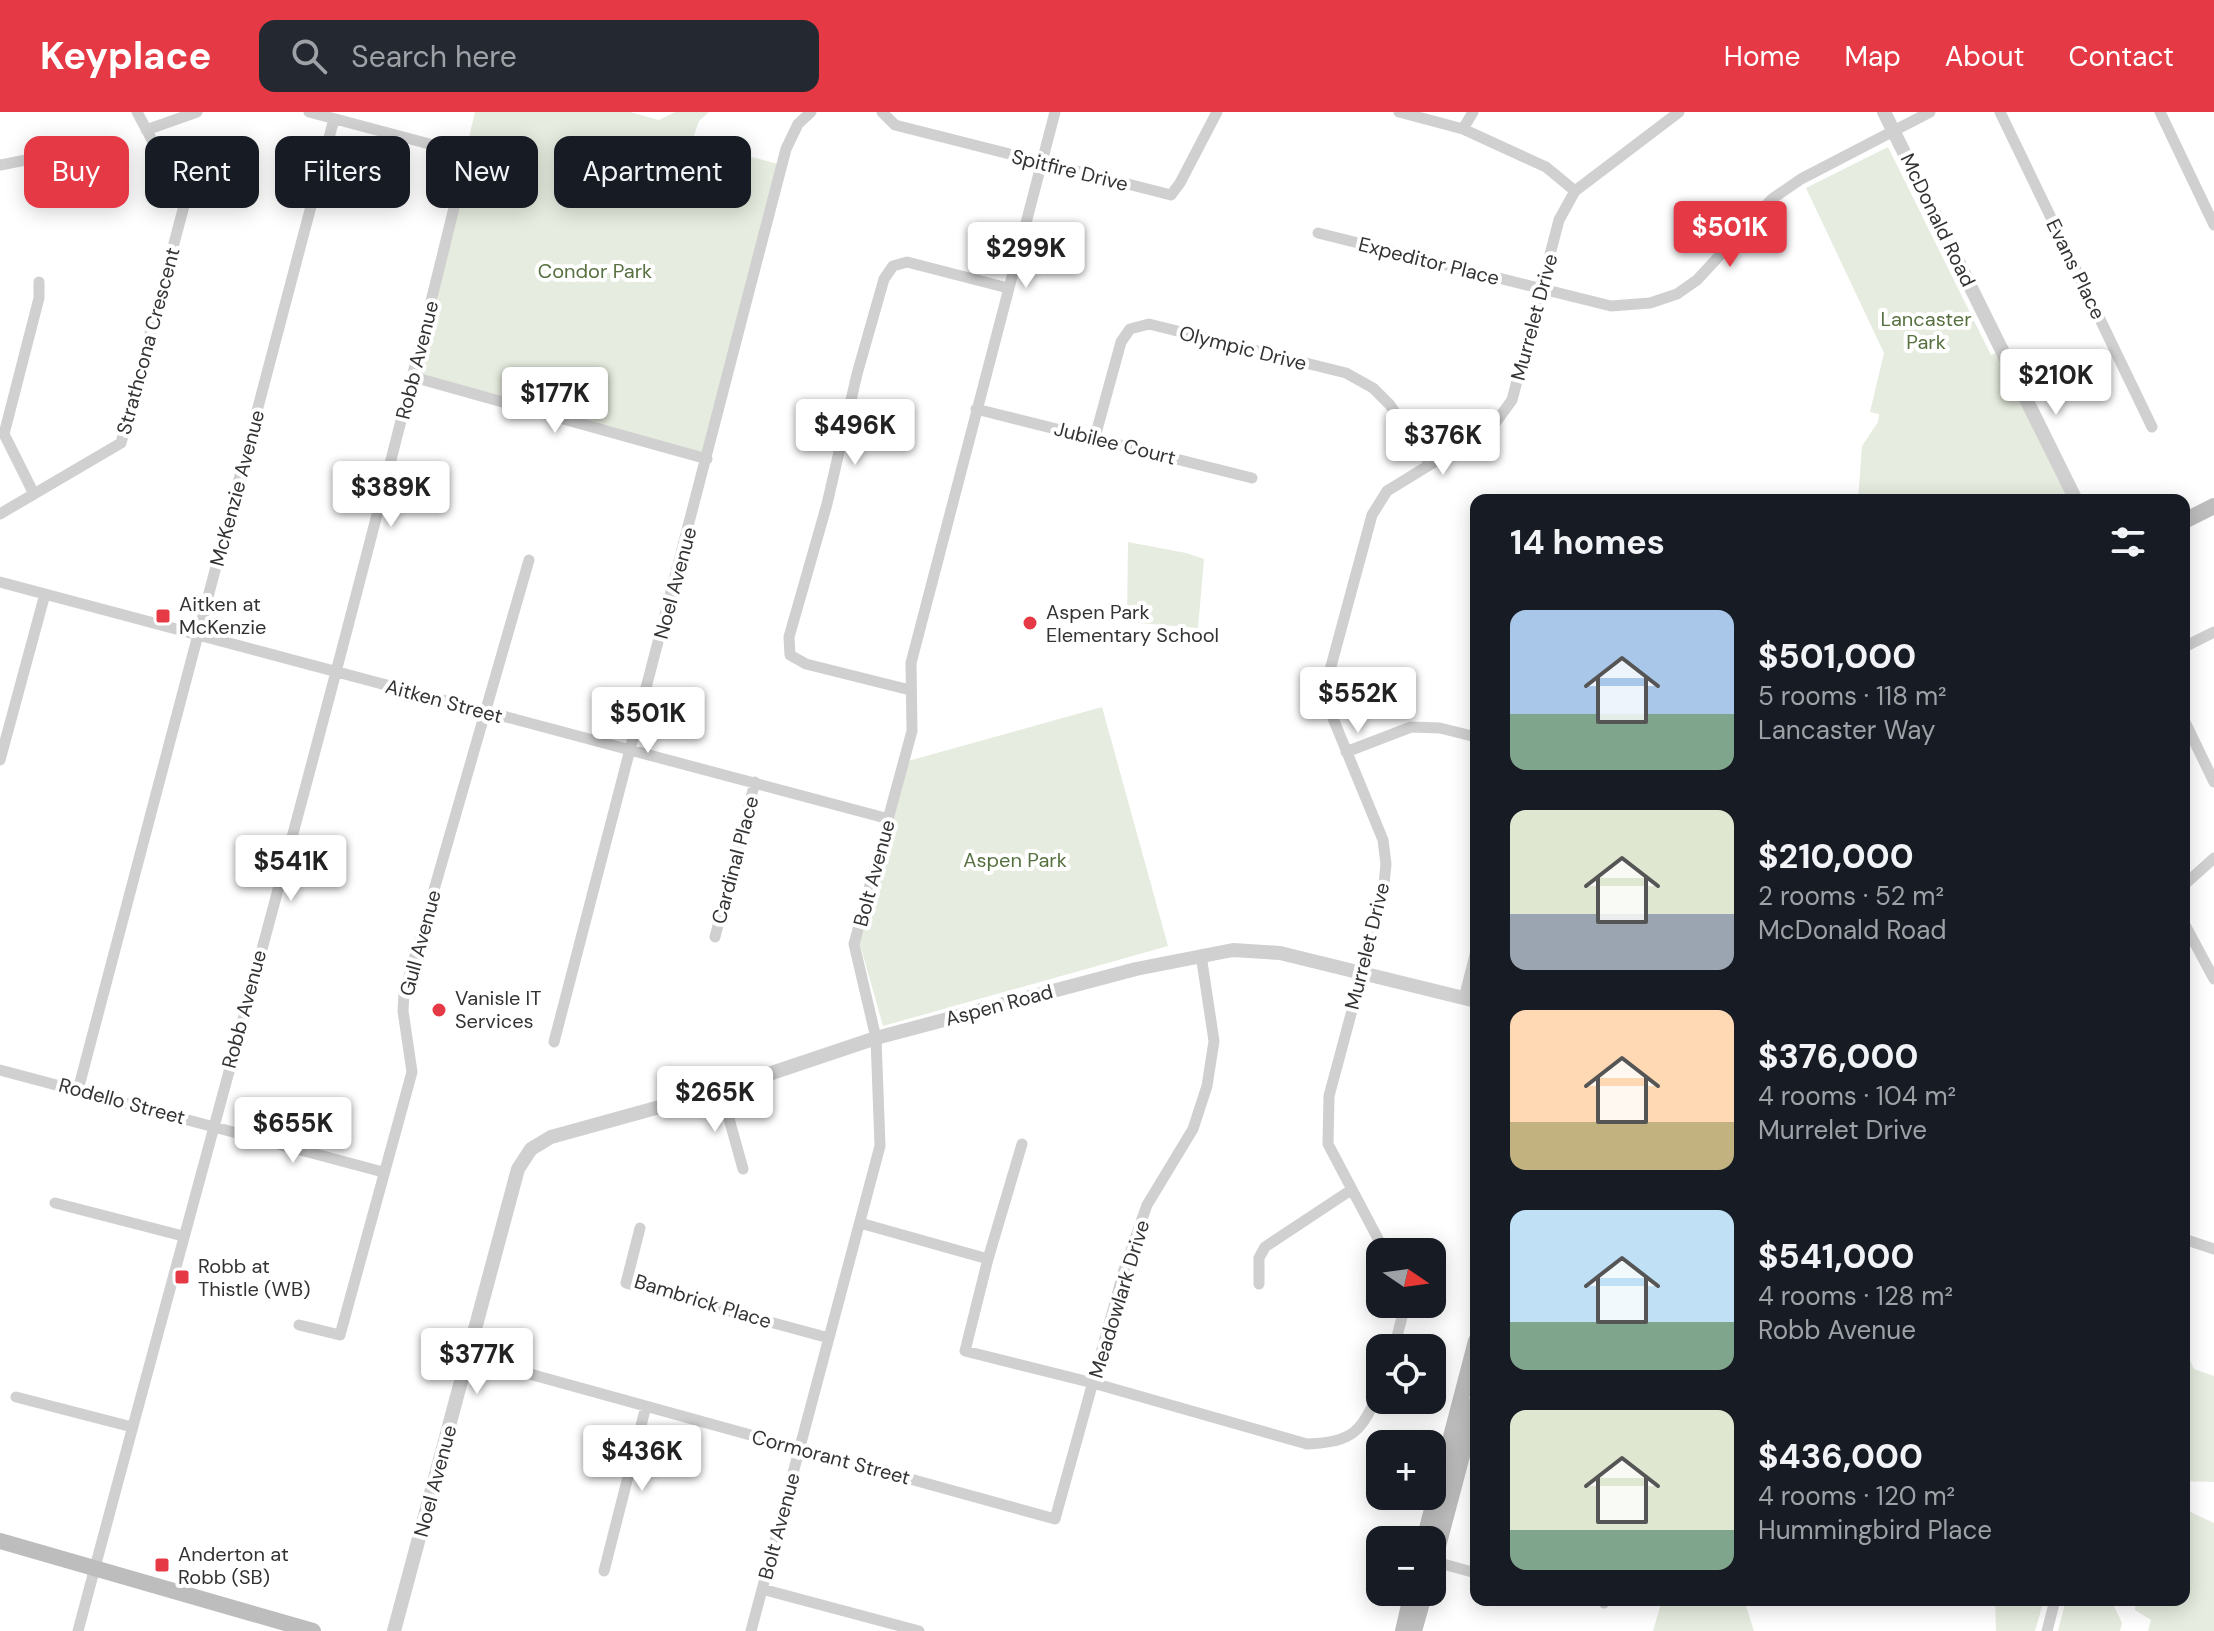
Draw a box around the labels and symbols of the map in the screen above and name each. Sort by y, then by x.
street label: Spitfire Drive [1009,143,1131,197]
street label: McDonald Road [1895,149,1981,291]
pin: $501K [1674,201,1786,269]
street label: Evans Place [2040,214,2112,324]
pin: $299K [970,222,1082,290]
street label: Expeditor Place [1356,231,1502,291]
street label: Strathcona Crescent [111,244,186,437]
street label: Murrelet Drive [1505,251,1563,383]
park label: Condor Park [538,258,652,284]
street label: Robb Avenue [390,298,444,422]
park label: Lancaster Park [1880,306,1972,355]
street label: Olympic Drive [1177,320,1309,376]
pin: $210K [2000,349,2112,417]
pin: $177K [499,367,611,435]
pin: $496K [799,399,911,467]
street label: McKenzie Avenue [204,407,270,569]
pin: $376K [1387,409,1499,477]
street label: Jubilee Court [1052,415,1179,471]
pin: $389K [335,461,447,529]
street label: Noel Avenue [648,524,702,642]
place label: Aitken at McKenzie [179,591,266,640]
place label: Aspen Park Elementary School [1046,599,1219,648]
marker: Aitken at McKenzie [154,607,172,625]
marker: Aspen Park Elementary School [1021,614,1039,632]
pin: $552K [1302,667,1414,735]
street label: Aitken Street [383,673,506,729]
pin: $501K [592,687,704,755]
street label: Cardinal Place [705,793,765,927]
street label: Bolt Avenue [847,817,901,929]
pin: $541K [235,835,347,903]
park label: Aspen Park [963,847,1067,873]
street label: Murrelet Drive [1339,880,1395,1012]
street label: Gull Avenue [393,887,447,999]
street label: Robb Avenue [216,947,272,1071]
street label: Aspen Road [942,978,1056,1032]
place label: Vanisle IT Services [455,985,542,1034]
marker: Vanisle IT Services [430,1001,448,1019]
pin: $265K [659,1066,771,1134]
street label: Rodello Street [56,1072,188,1130]
pin: $655K [237,1097,349,1165]
street label: Meadowlark Drive [1083,1217,1155,1381]
north arrow [1366,1238,1446,1318]
place label: Robb at Thistle (WB) [198,1253,310,1302]
marker: Robb at Thistle (WB) [173,1268,191,1286]
street label: Bambrick Place [631,1268,775,1334]
pin: $377K [421,1328,533,1396]
street label: Noel Avenue [408,1422,462,1540]
street label: Cormorant Street [749,1423,913,1491]
pin: $436K [586,1425,698,1493]
street label: Bolt Avenue [752,1470,806,1582]
place label: Anderton at Robb (SB) [178,1541,289,1590]
marker: Anderton at Robb (SB) [153,1556,171,1574]

